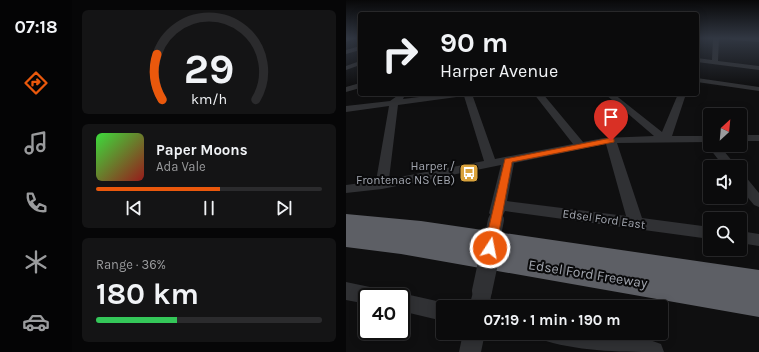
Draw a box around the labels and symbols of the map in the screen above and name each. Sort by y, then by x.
pin [594,100,628,141]
north arrow [703,108,747,152]
place label: Harper / Frontenac NS (EB) [356,159,455,187]
bus stop icon: Harper / Frontenac NS (EB) [458,162,480,184]
street label: Edsel Ford East [562,206,647,232]
position arrow [469,227,511,269]
street label: Edsel Ford Freeway [527,256,649,292]
speed limit sign: 40 [358,288,410,340]

